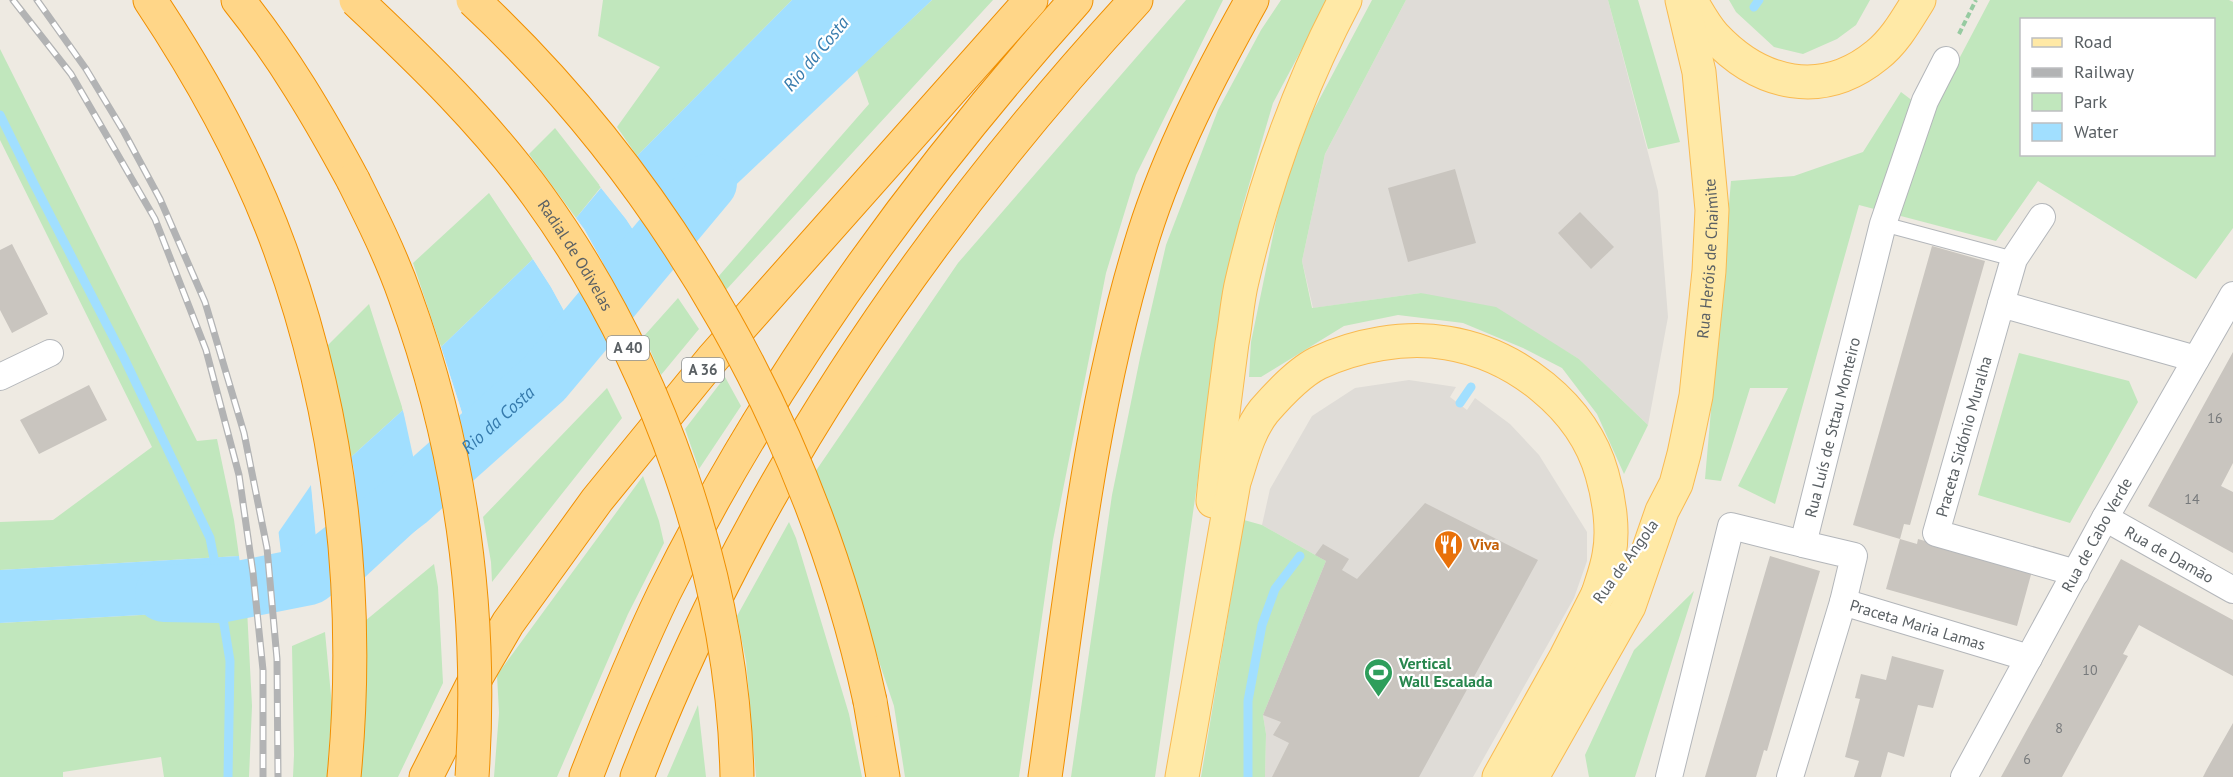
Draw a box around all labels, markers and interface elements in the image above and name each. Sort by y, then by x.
water label: Rio da Costa [778,11,854,96]
legend [2020,18,2215,156]
text: Road [2074,30,2112,53]
text: Railway [2074,60,2135,83]
text: Park [2074,90,2107,113]
text: Water [2074,120,2118,143]
street label: Rua Heróis de Chaimite [1692,178,1722,339]
street label: Radial de Odivelas [534,196,618,314]
street label: Rua Luís de Sttau Monteiro [1800,335,1864,520]
road number: A 40 [607,336,649,360]
street label: Praceta Sidónio Muralha [1931,354,1996,519]
road number: A 36 [682,358,724,382]
water label: Rio da Costa [456,381,539,458]
house number: 16 [2207,409,2223,427]
street label: Rua de Cabo Verde [2057,474,2136,595]
house number: 14 [2184,490,2200,508]
street label: Rua de Angola [1588,515,1662,607]
street label: Rua de Damão [2121,521,2218,587]
restaurant icon: Viva [1433,528,1465,570]
place label: Viva [1469,534,1500,554]
street label: Praceta Maria Lamas [1848,595,1988,654]
place label: Vertical Wall Escalada [1398,653,1493,691]
sports icon: Vertical Wall Escalada [1362,656,1394,698]
house number: 10 [2082,661,2098,679]
house number: 8 [2055,719,2063,737]
house number: 6 [2023,750,2031,768]

